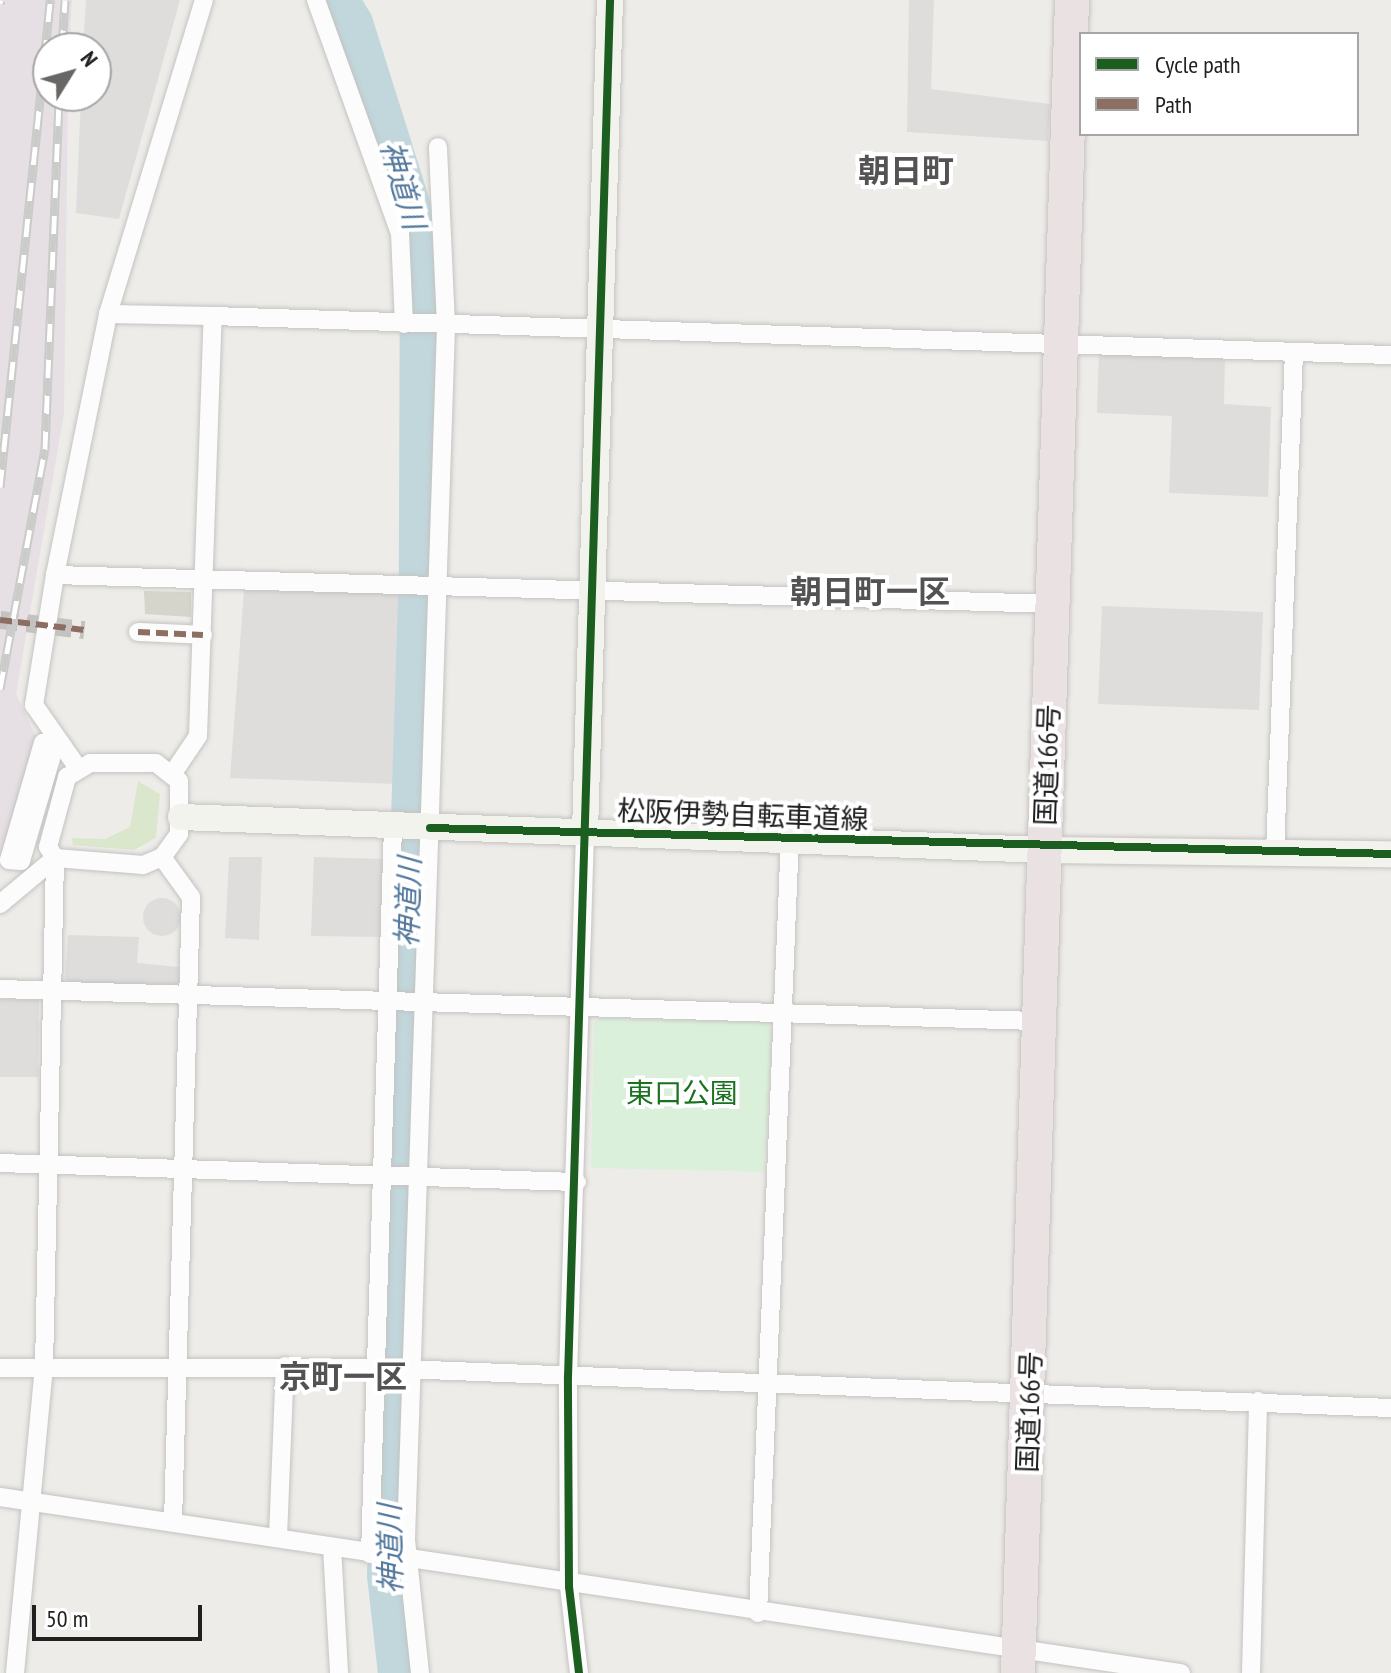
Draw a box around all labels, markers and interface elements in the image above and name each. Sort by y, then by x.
north arrow [32,32,112,112]
legend [1079,32,1359,136]
text: N [75,46,104,72]
text: Cycle path [1155,49,1241,80]
text: Path [1155,89,1192,120]
water label: 神道川 [373,137,433,233]
district label: 朝日町 [858,151,954,189]
district label: 朝日町一区 [790,572,950,610]
street label: 国道166号 [1028,704,1066,826]
street label: 松阪伊勢自転車道線 [616,794,870,836]
water label: 神道川 [388,856,428,948]
park label: 東口公園 [626,1076,738,1110]
street label: 国道166号 [1010,1351,1048,1473]
district label: 京町一区 [279,1357,407,1395]
water label: 神道川 [371,1504,409,1594]
scale bar [36,1589,206,1639]
text: 50 m [46,1603,88,1634]

